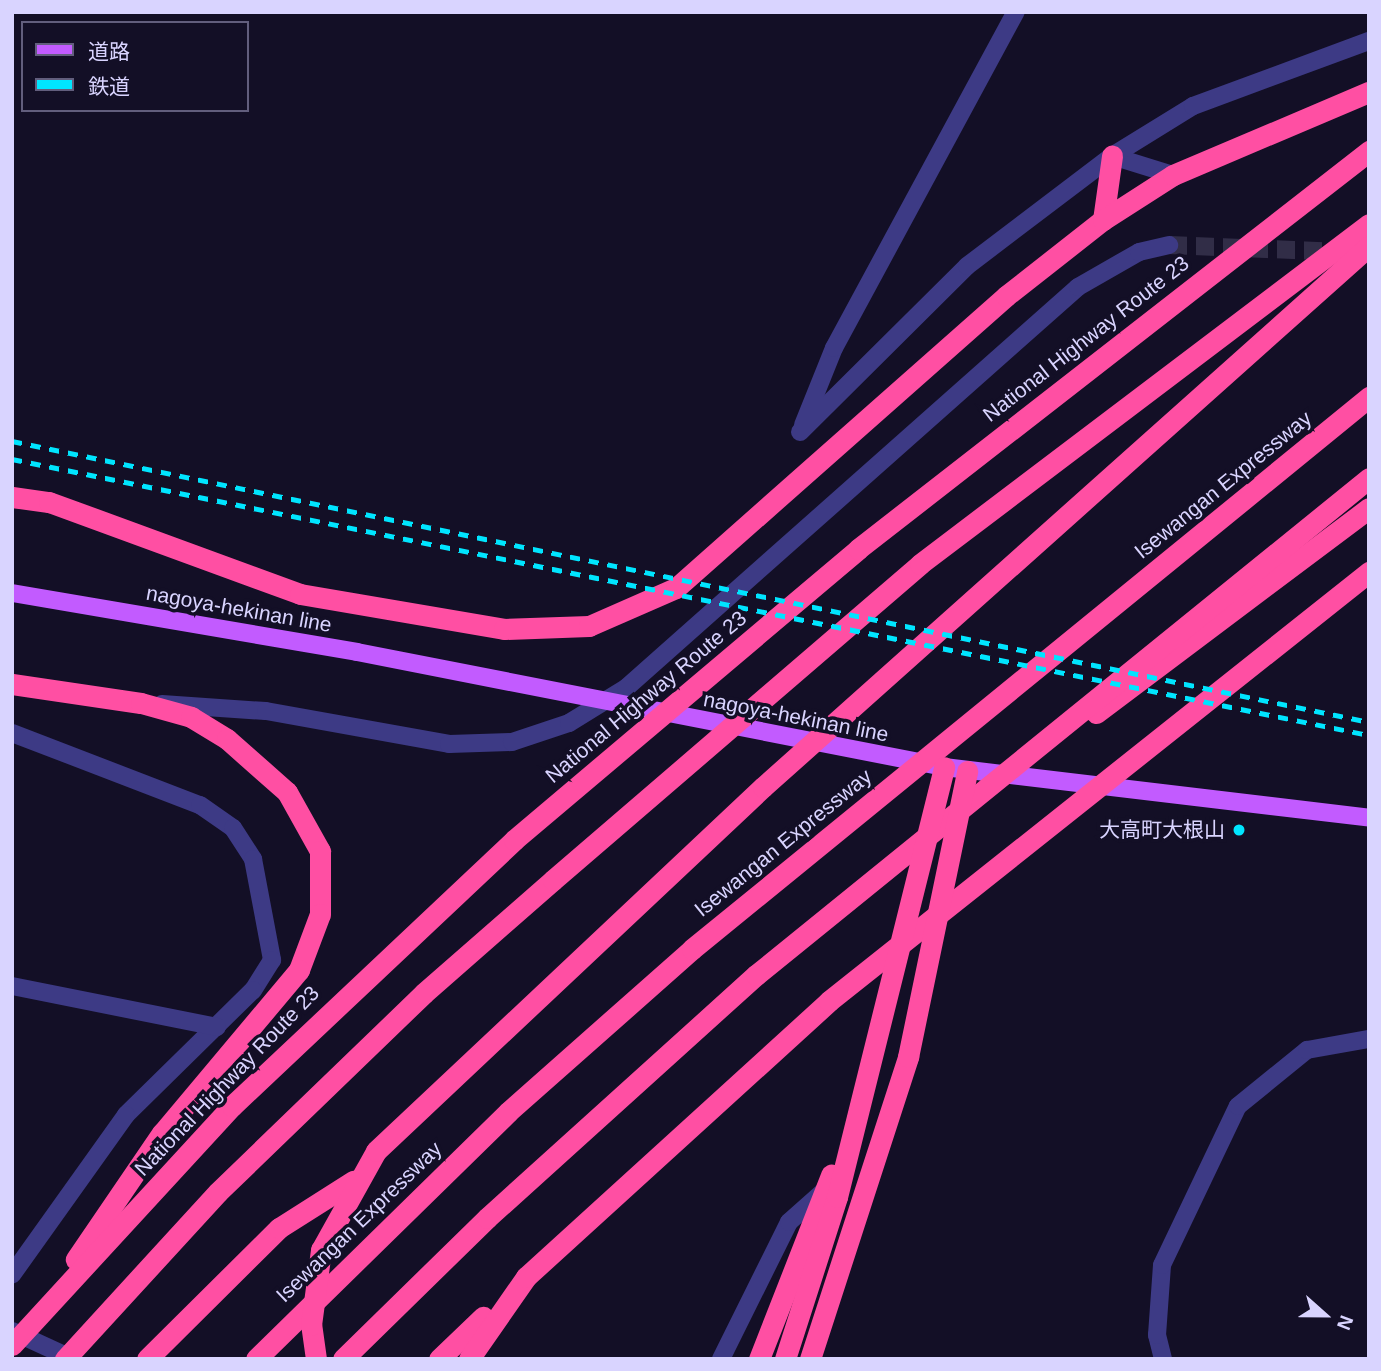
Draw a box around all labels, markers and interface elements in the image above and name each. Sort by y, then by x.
legend [21,21,248,112]
text: 道路 [88,40,130,63]
text: 鉄道 [88,75,130,98]
street label: National Highway Route 23 [978,251,1194,427]
street label: Isewangan Expressway [1129,406,1317,564]
street label: nagoya-hekinan line [144,580,334,638]
street label: National Highway Route 23 [540,606,752,788]
street label: nagoya-hekinan line [701,687,891,747]
street label: Isewangan Expressway [689,764,877,922]
place label: 大高町大根山 [1099,817,1225,843]
marker: 大高町大根山 [1231,822,1247,838]
street label: National Highway Route 23 [130,981,324,1181]
street label: Isewangan Expressway [271,1136,447,1308]
north arrow [1290,1280,1360,1350]
text: N [1333,1313,1357,1333]

